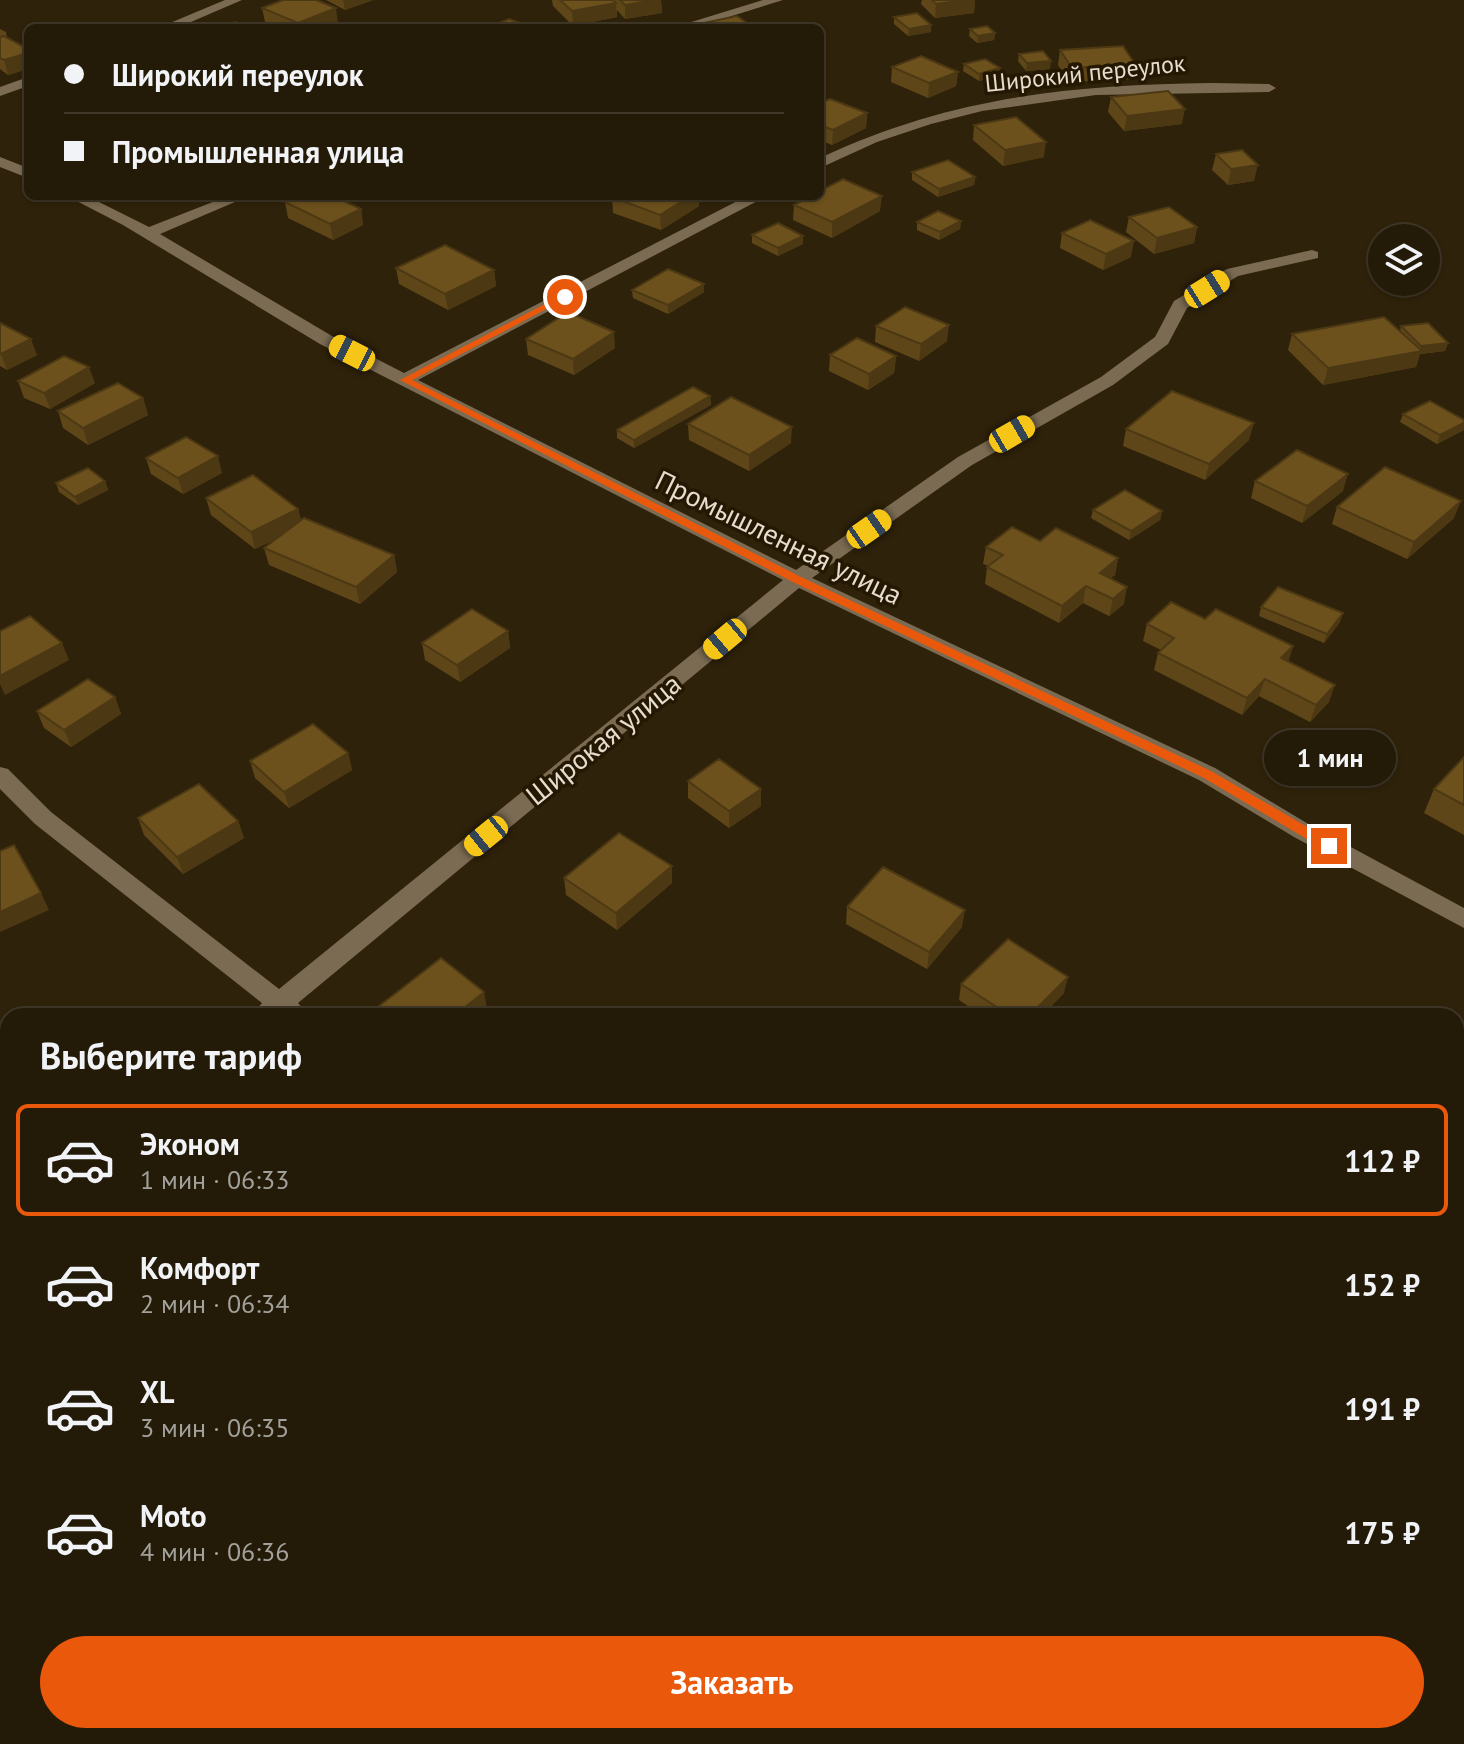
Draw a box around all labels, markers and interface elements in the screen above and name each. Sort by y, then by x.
street label: Широкий переулок [983,47,1187,99]
text: Широкий переулок [112,55,363,94]
text: Промышленная улица [112,132,404,171]
map controls [1368,224,1440,296]
button: layers [1368,224,1440,296]
car [1180,266,1234,312]
route start [547,279,583,315]
car [325,331,379,375]
car [985,412,1039,456]
street label: Промышленная улица [649,461,909,613]
car [842,505,896,553]
car [699,614,751,664]
street label: Широкая улица [518,665,688,813]
callout: 1 мин [1263,730,1395,786]
text: 1 мин [1297,741,1363,774]
car [460,812,512,860]
route end [1311,828,1347,864]
text: Выберите тариф [40,1032,302,1079]
icon: car [44,1124,116,1196]
text: Эконом [140,1124,240,1163]
text: 112 ₽ [1344,1141,1420,1180]
text: 1 мин · 06:33 [140,1163,289,1196]
icon: car [44,1248,116,1320]
text: Комфорт [140,1248,259,1287]
text: 152 ₽ [1344,1265,1420,1304]
text: 2 мин · 06:34 [140,1287,289,1320]
icon: car [44,1372,116,1444]
text: XL [140,1372,174,1411]
text: 191 ₽ [1344,1389,1420,1428]
text: 3 мин · 06:35 [140,1411,289,1444]
icon: car [44,1496,116,1568]
text: Moto [140,1496,207,1535]
text: 175 ₽ [1344,1513,1420,1552]
text: 4 мин · 06:36 [140,1535,289,1568]
button: Заказать [40,1636,1424,1728]

